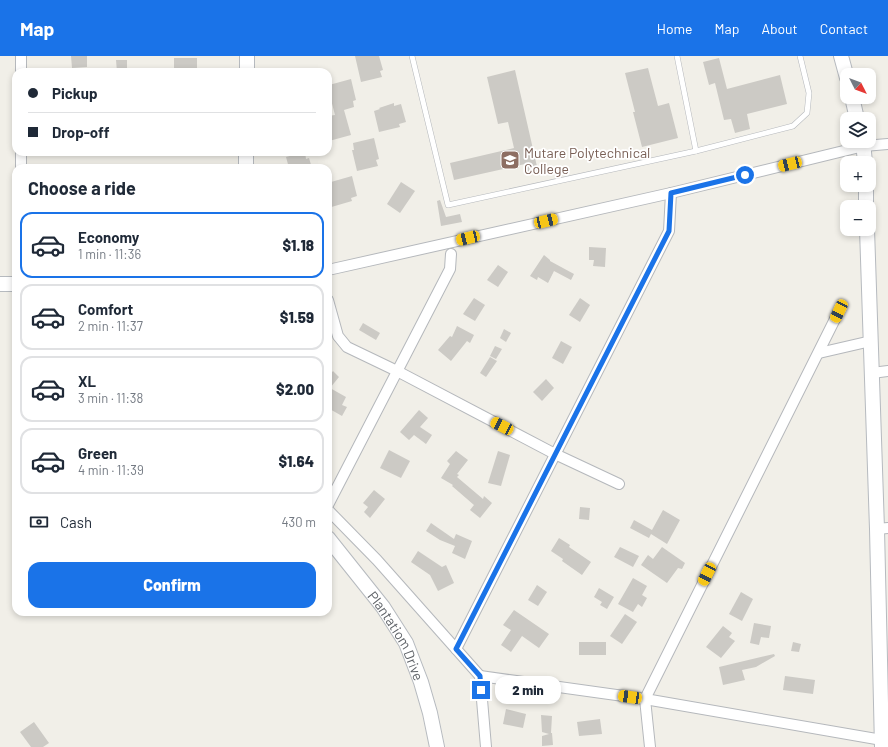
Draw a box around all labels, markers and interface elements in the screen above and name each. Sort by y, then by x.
text: Map [20,17,54,40]
text: Home [657,20,693,37]
text: Map [715,20,739,37]
text: About [761,20,798,37]
text: Contact [820,20,868,37]
north arrow [840,68,876,104]
map controls [840,68,876,236]
text: Pickup [52,84,98,102]
button: layers [840,112,876,148]
text: Drop-off [52,123,110,141]
place label: Mutare Polytechnical College [524,144,650,177]
school or university icon: Mutare Polytechnical College [499,149,521,171]
car [777,155,803,173]
button: + [840,156,876,192]
route start [736,166,754,184]
text: Choose a ride [28,177,136,199]
button: − [840,200,876,236]
car [533,212,559,230]
icon: car [30,227,66,263]
text: Economy [78,228,139,246]
car [455,229,481,247]
text: $1.18 [282,236,314,254]
text: 1 min · 11:36 [78,246,141,262]
car [828,298,850,324]
icon: car [30,299,66,335]
text: Comfort [78,300,133,318]
text: $1.59 [280,308,314,326]
text: 2 min · 11:37 [78,318,143,334]
icon: car [30,371,66,407]
text: XL [78,372,96,390]
text: $2.00 [276,380,314,398]
text: 3 min · 11:38 [78,390,143,406]
car [489,415,515,437]
icon: car [30,443,66,479]
text: Green [78,444,117,462]
text: $1.64 [278,452,314,470]
text: 4 min · 11:39 [78,462,144,478]
icon: cash [28,511,50,533]
text: Cash [60,513,92,531]
text: 430 m [281,514,316,530]
car [696,561,718,587]
button: Confirm [28,562,316,608]
street label: Plantatiom Drive [365,587,428,683]
callout: 2 min [495,676,561,704]
route end [472,681,490,699]
text: 2 min [512,682,544,698]
car [617,689,643,705]

